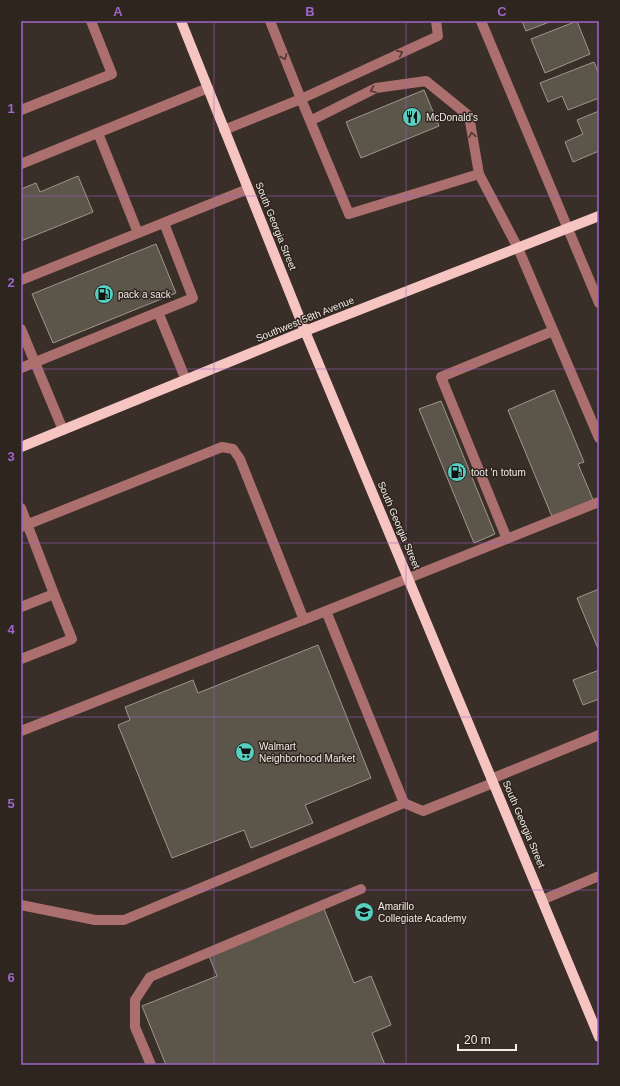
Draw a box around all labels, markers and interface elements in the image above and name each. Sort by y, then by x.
text: A [113,4,123,19]
text: B [305,4,315,19]
text: C [497,4,507,19]
one-way arrow [396,50,403,58]
one-way arrow [280,54,288,61]
one-way arrow [369,86,376,94]
text: 1 [7,101,15,116]
restaurant icon: McDonald's [401,106,423,128]
place label: McDonald's [426,112,478,123]
one-way arrow [469,132,477,138]
street label: South Georgia Street [253,180,299,272]
text: 2 [7,275,15,290]
fuel station icon: pack a sack [93,283,115,305]
place label: pack a sack [118,289,172,300]
street label: Southwest 58th Avenue [254,294,356,344]
text: 3 [7,449,15,464]
fuel station icon: toot 'n totum [446,461,468,483]
place label: toot 'n totum [471,467,526,478]
street label: South Georgia Street [376,480,423,571]
text: 4 [7,622,15,637]
supermarket icon: Walmart Neighborhood Market [234,741,256,763]
place label: Walmart Neighborhood Market [259,741,355,764]
street label: South Georgia Street [501,779,548,870]
text: 5 [7,796,15,811]
school or university icon: Amarillo Collegiate Academy [353,901,375,923]
place label: Amarillo Collegiate Academy [378,901,466,924]
text: 6 [7,970,15,985]
scale bar [458,1026,516,1052]
text: 20 m [464,1033,491,1047]

